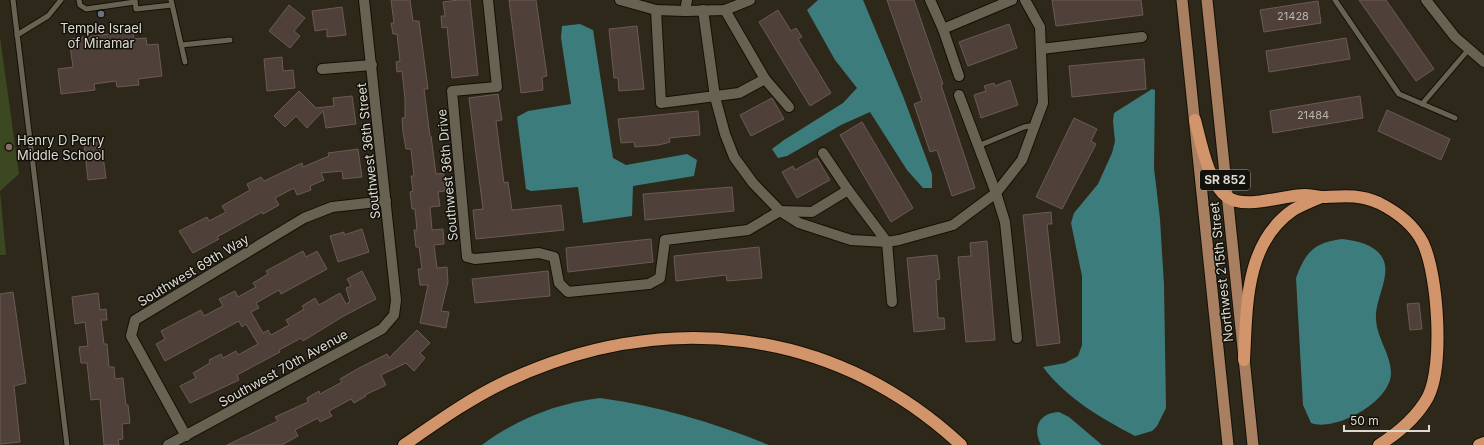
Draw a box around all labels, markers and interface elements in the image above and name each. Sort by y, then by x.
marker: Temple Israel of Miramar [96,9,106,19]
house number: 21428 [1277,9,1309,23]
place label: Temple Israel of Miramar [60,20,142,51]
street label: Southwest 36th Street [353,82,383,220]
street label: Southwest 36th Drive [433,108,461,242]
house number: 21484 [1297,108,1329,122]
place label: Henry D Perry Middle School [17,132,104,163]
marker: Henry D Perry Middle School [4,142,14,152]
road number: SR 852 [1200,170,1250,190]
street label: Northwest 215th Street [1206,201,1236,343]
street label: Southwest 69th Way [134,230,252,310]
street label: Southwest 70th Avenue [216,326,350,410]
scale bar [1344,407,1429,433]
text: 50 m [1350,413,1379,428]

